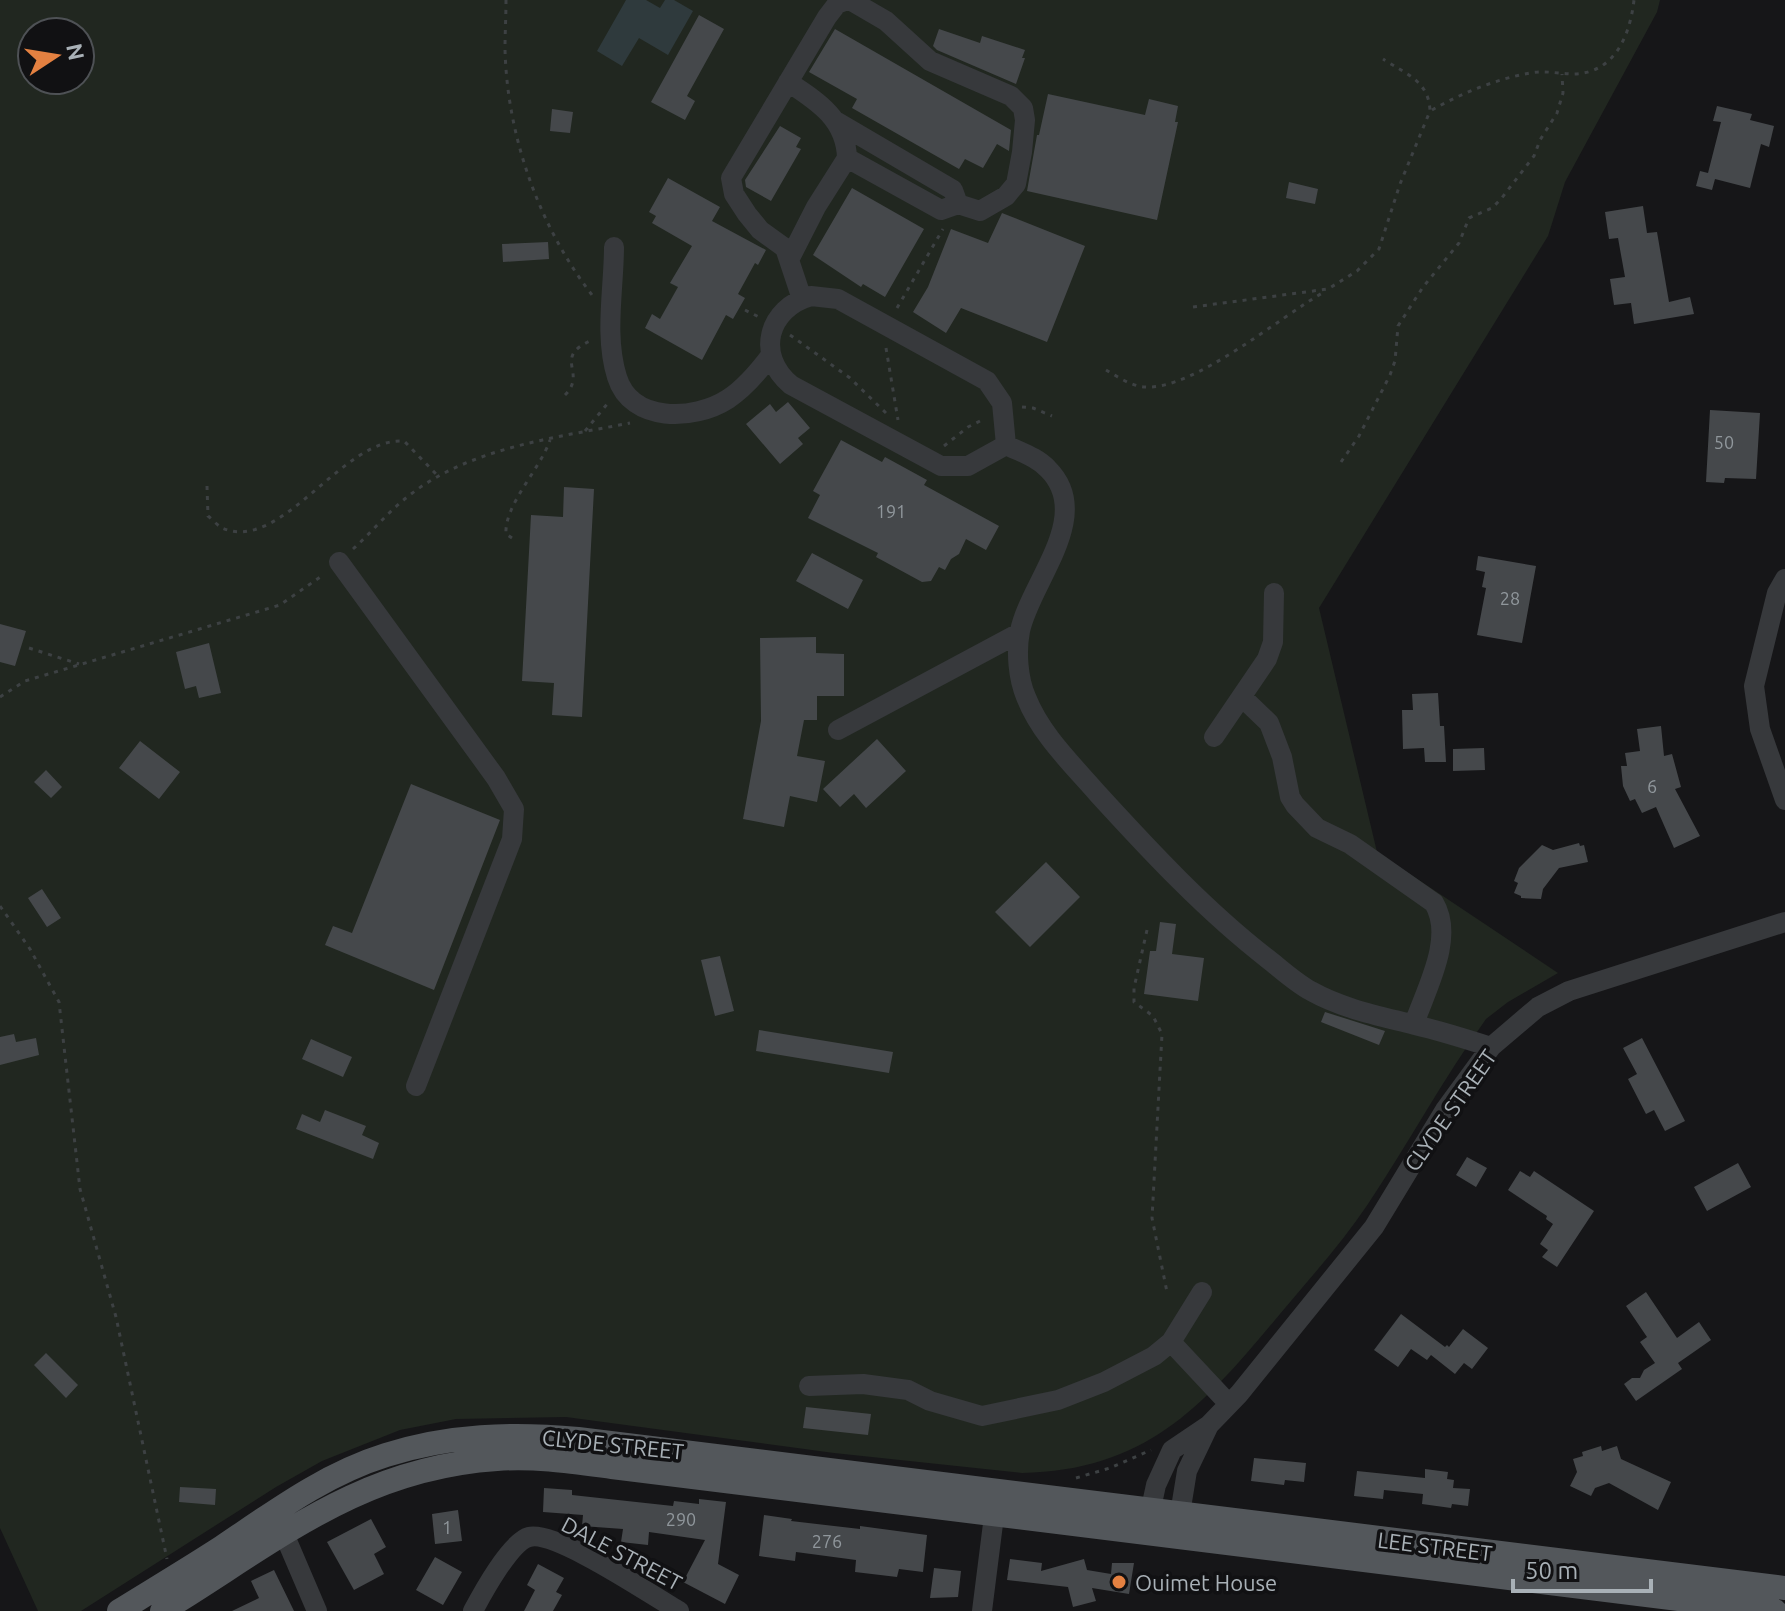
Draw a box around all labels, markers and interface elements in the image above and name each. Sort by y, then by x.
north arrow [16,16,96,96]
text: N [62,41,90,62]
house number: 50 [1714,432,1734,452]
house number: 191 [876,501,906,521]
house number: 28 [1500,588,1520,608]
house number: 6 [1647,776,1657,796]
street label: CLYDE STREET [1399,1044,1501,1176]
street label: CLYDE STREET [541,1424,685,1464]
house number: 290 [666,1509,696,1529]
street label: DALE STREET [558,1511,686,1595]
house number: 1 [442,1517,452,1537]
street label: LEE STREET [1376,1527,1494,1565]
house number: 276 [812,1531,842,1551]
scale bar [1513,1543,1651,1593]
text: 50 m [1525,1557,1578,1584]
place label: Ouimet House [1135,1570,1277,1595]
marker: Ouimet House [1110,1573,1128,1591]

